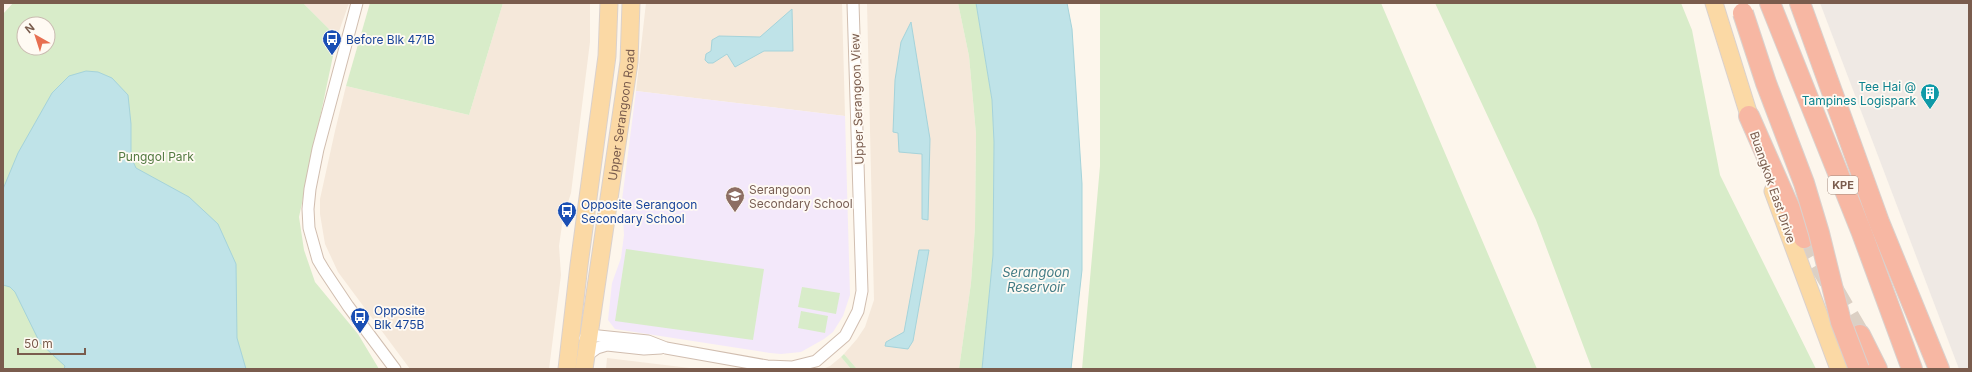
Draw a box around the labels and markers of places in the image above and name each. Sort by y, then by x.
bus stop icon: Before Blk 471B [321,28,343,56]
place label: Before Blk 471B [346,32,435,47]
place label: Tee Hai @ Tampines Logispark [1802,79,1916,108]
building icon: Tee Hai @ Tampines Logispark [1919,82,1941,110]
place label: Serangoon Secondary School [749,182,853,211]
school or university icon: Serangoon Secondary School [724,185,746,213]
place label: Opposite Serangoon Secondary School [581,197,697,226]
bus stop icon: Opposite Serangoon Secondary School [556,200,578,228]
place label: Opposite Blk 475B [374,303,425,332]
bus stop icon: Opposite Blk 475B [349,306,371,334]

